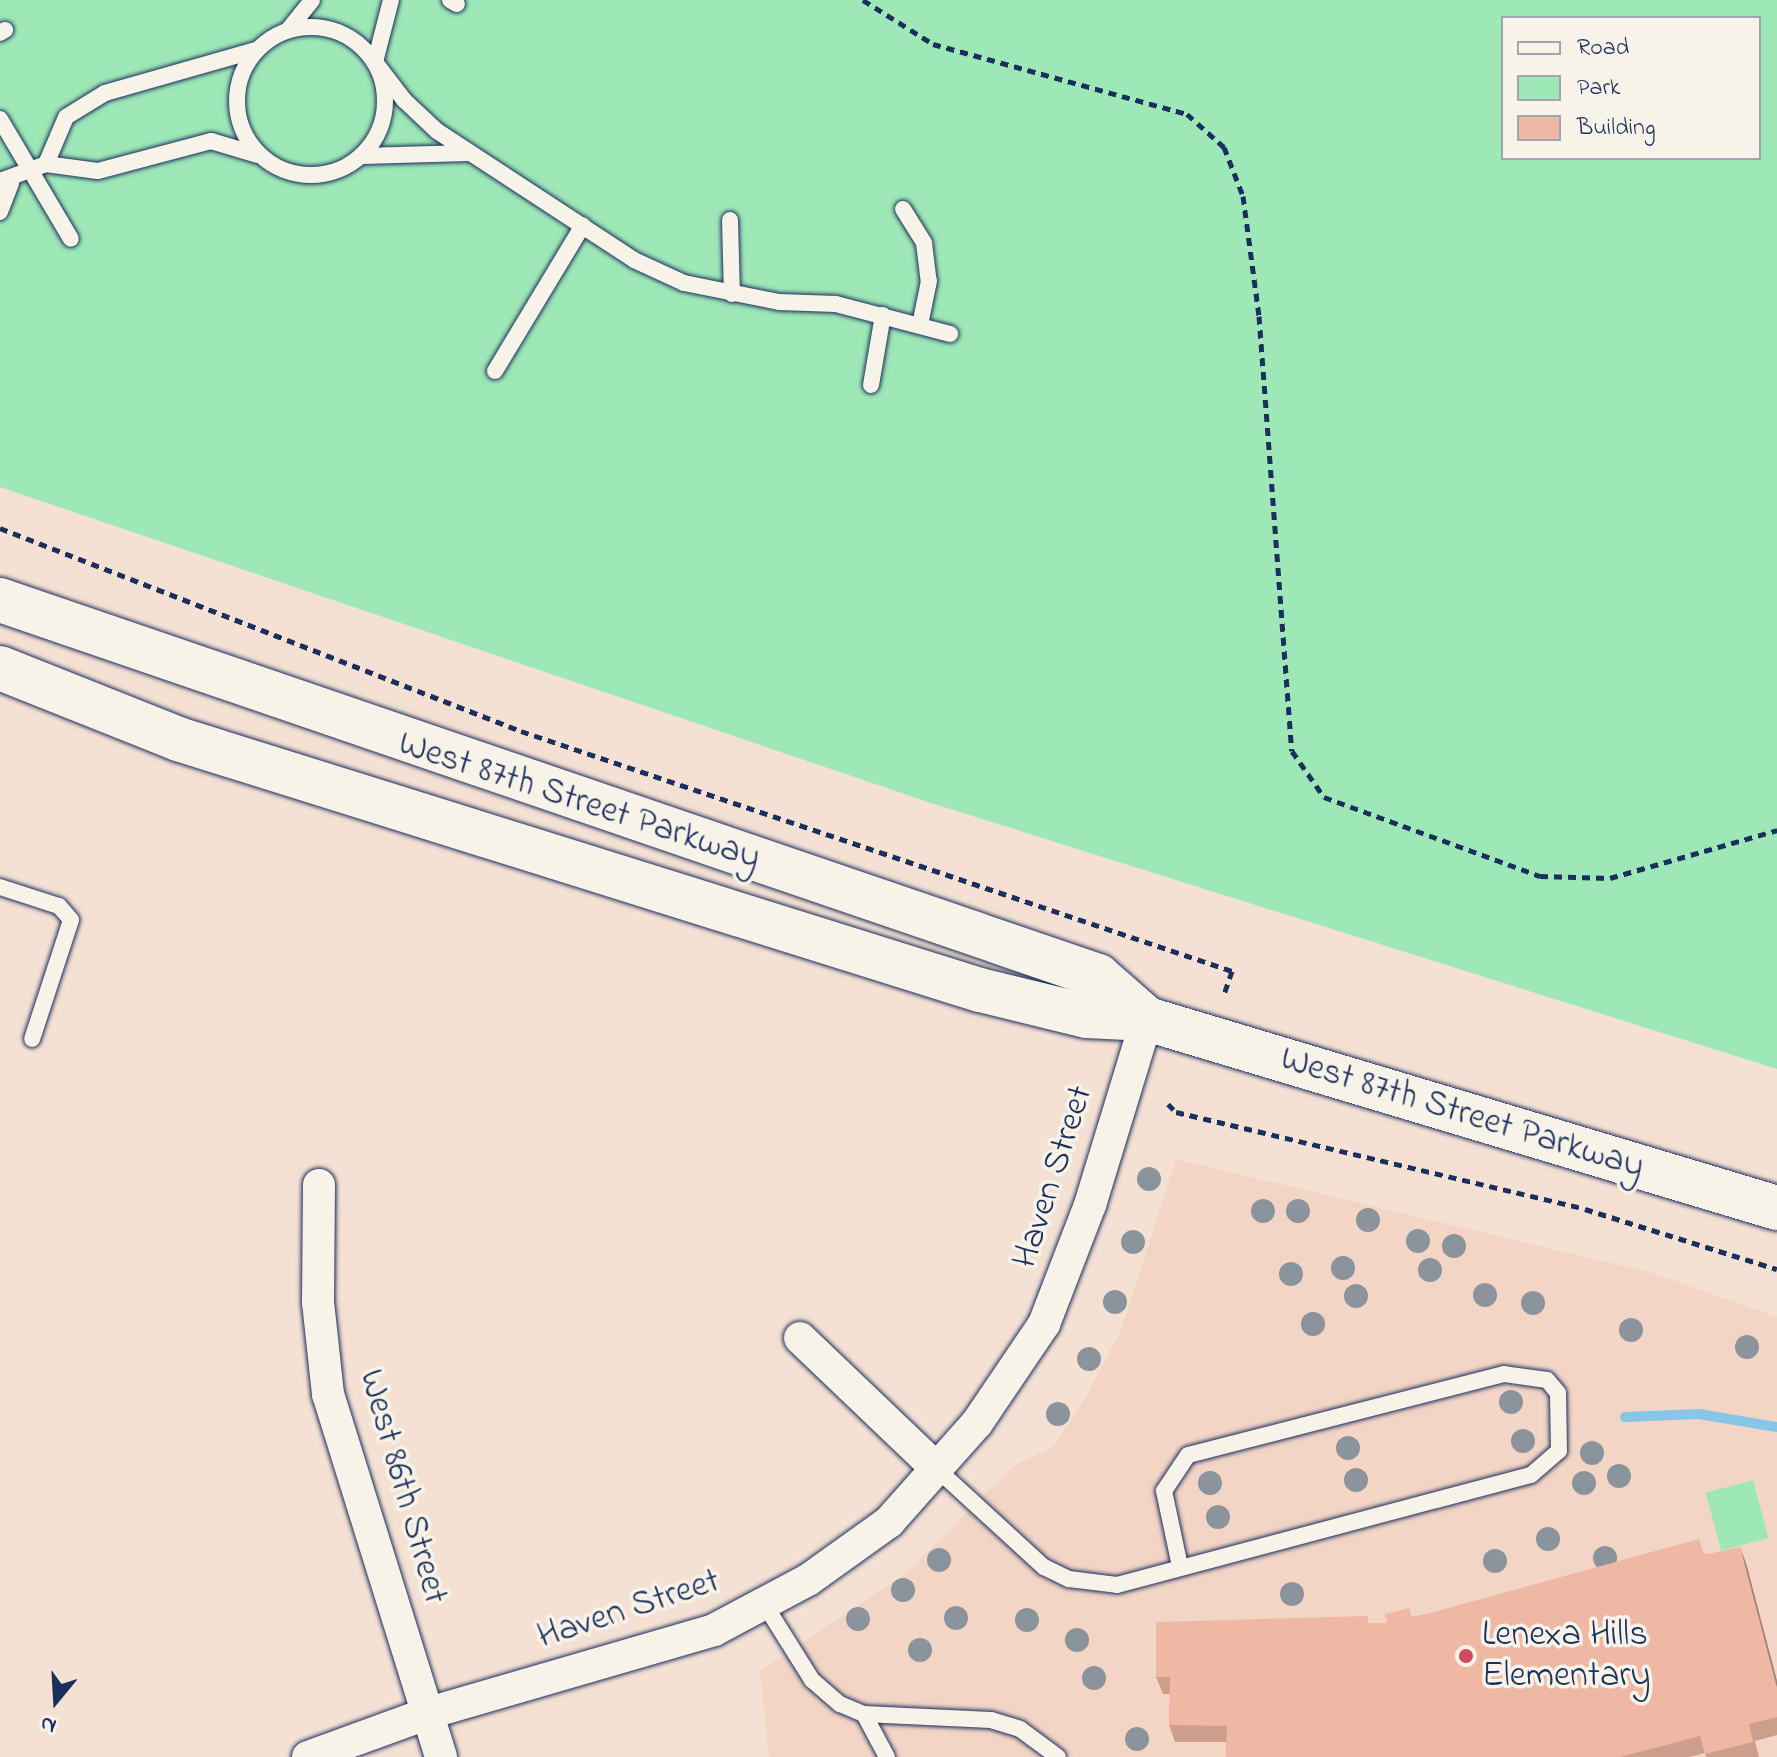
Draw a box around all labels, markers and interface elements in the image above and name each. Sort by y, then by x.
legend [1501,16,1761,160]
text: Road [1577,31,1629,66]
text: Park [1577,71,1620,106]
text: Building [1577,111,1656,146]
street label: West 87th Street Parkway [393,723,765,881]
street label: West 87th Street Parkway [1275,1038,1649,1190]
street label: Haven Street [1004,1080,1104,1274]
street label: West 86th Street [348,1365,456,1609]
street label: Haven Street [532,1560,726,1660]
place label: Lenexa Hills Elementary [1482,1613,1651,1698]
marker: Lenexa Hills Elementary [1457,1647,1475,1665]
north arrow [16,1661,96,1741]
text: N [37,1706,61,1741]

